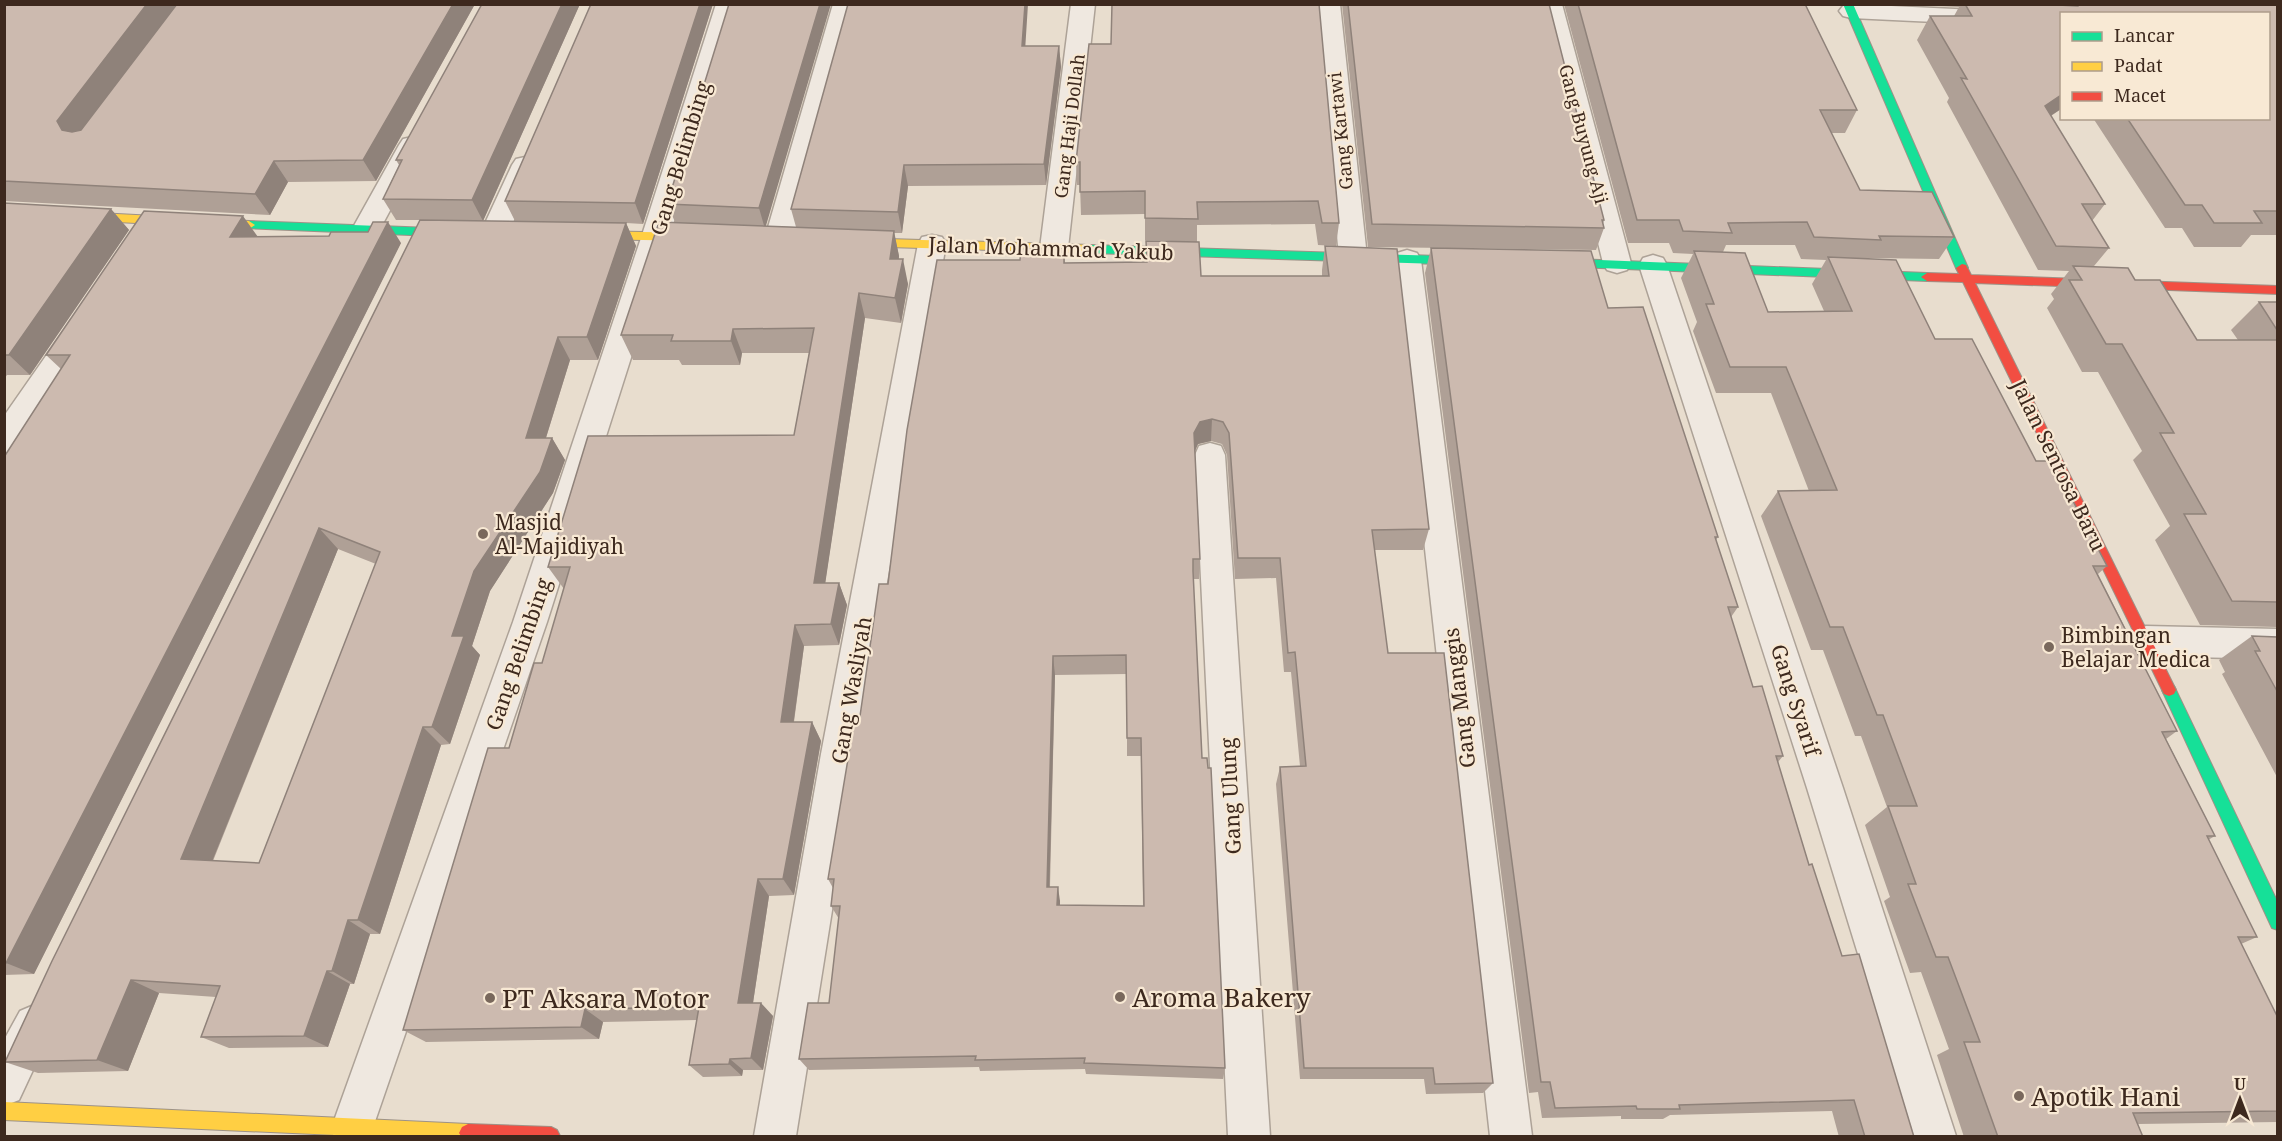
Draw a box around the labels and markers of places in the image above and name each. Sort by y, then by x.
place label: Masjid Al-Majidiyah [495,508,624,560]
marker: Masjid Al-Majidiyah [476,527,490,541]
place label: Bimbingan Belajar Medica [2061,621,2210,673]
marker: Bimbingan Belajar Medica [2042,640,2056,654]
place label: Aroma Bakery [1132,979,1311,1015]
place label: PT Aksara Motor [502,980,709,1016]
marker: Aroma Bakery [1113,990,1127,1004]
marker: PT Aksara Motor [483,991,497,1005]
place label: Apotik Hani [2031,1078,2180,1114]
marker: Apotik Hani [2012,1089,2026,1103]

